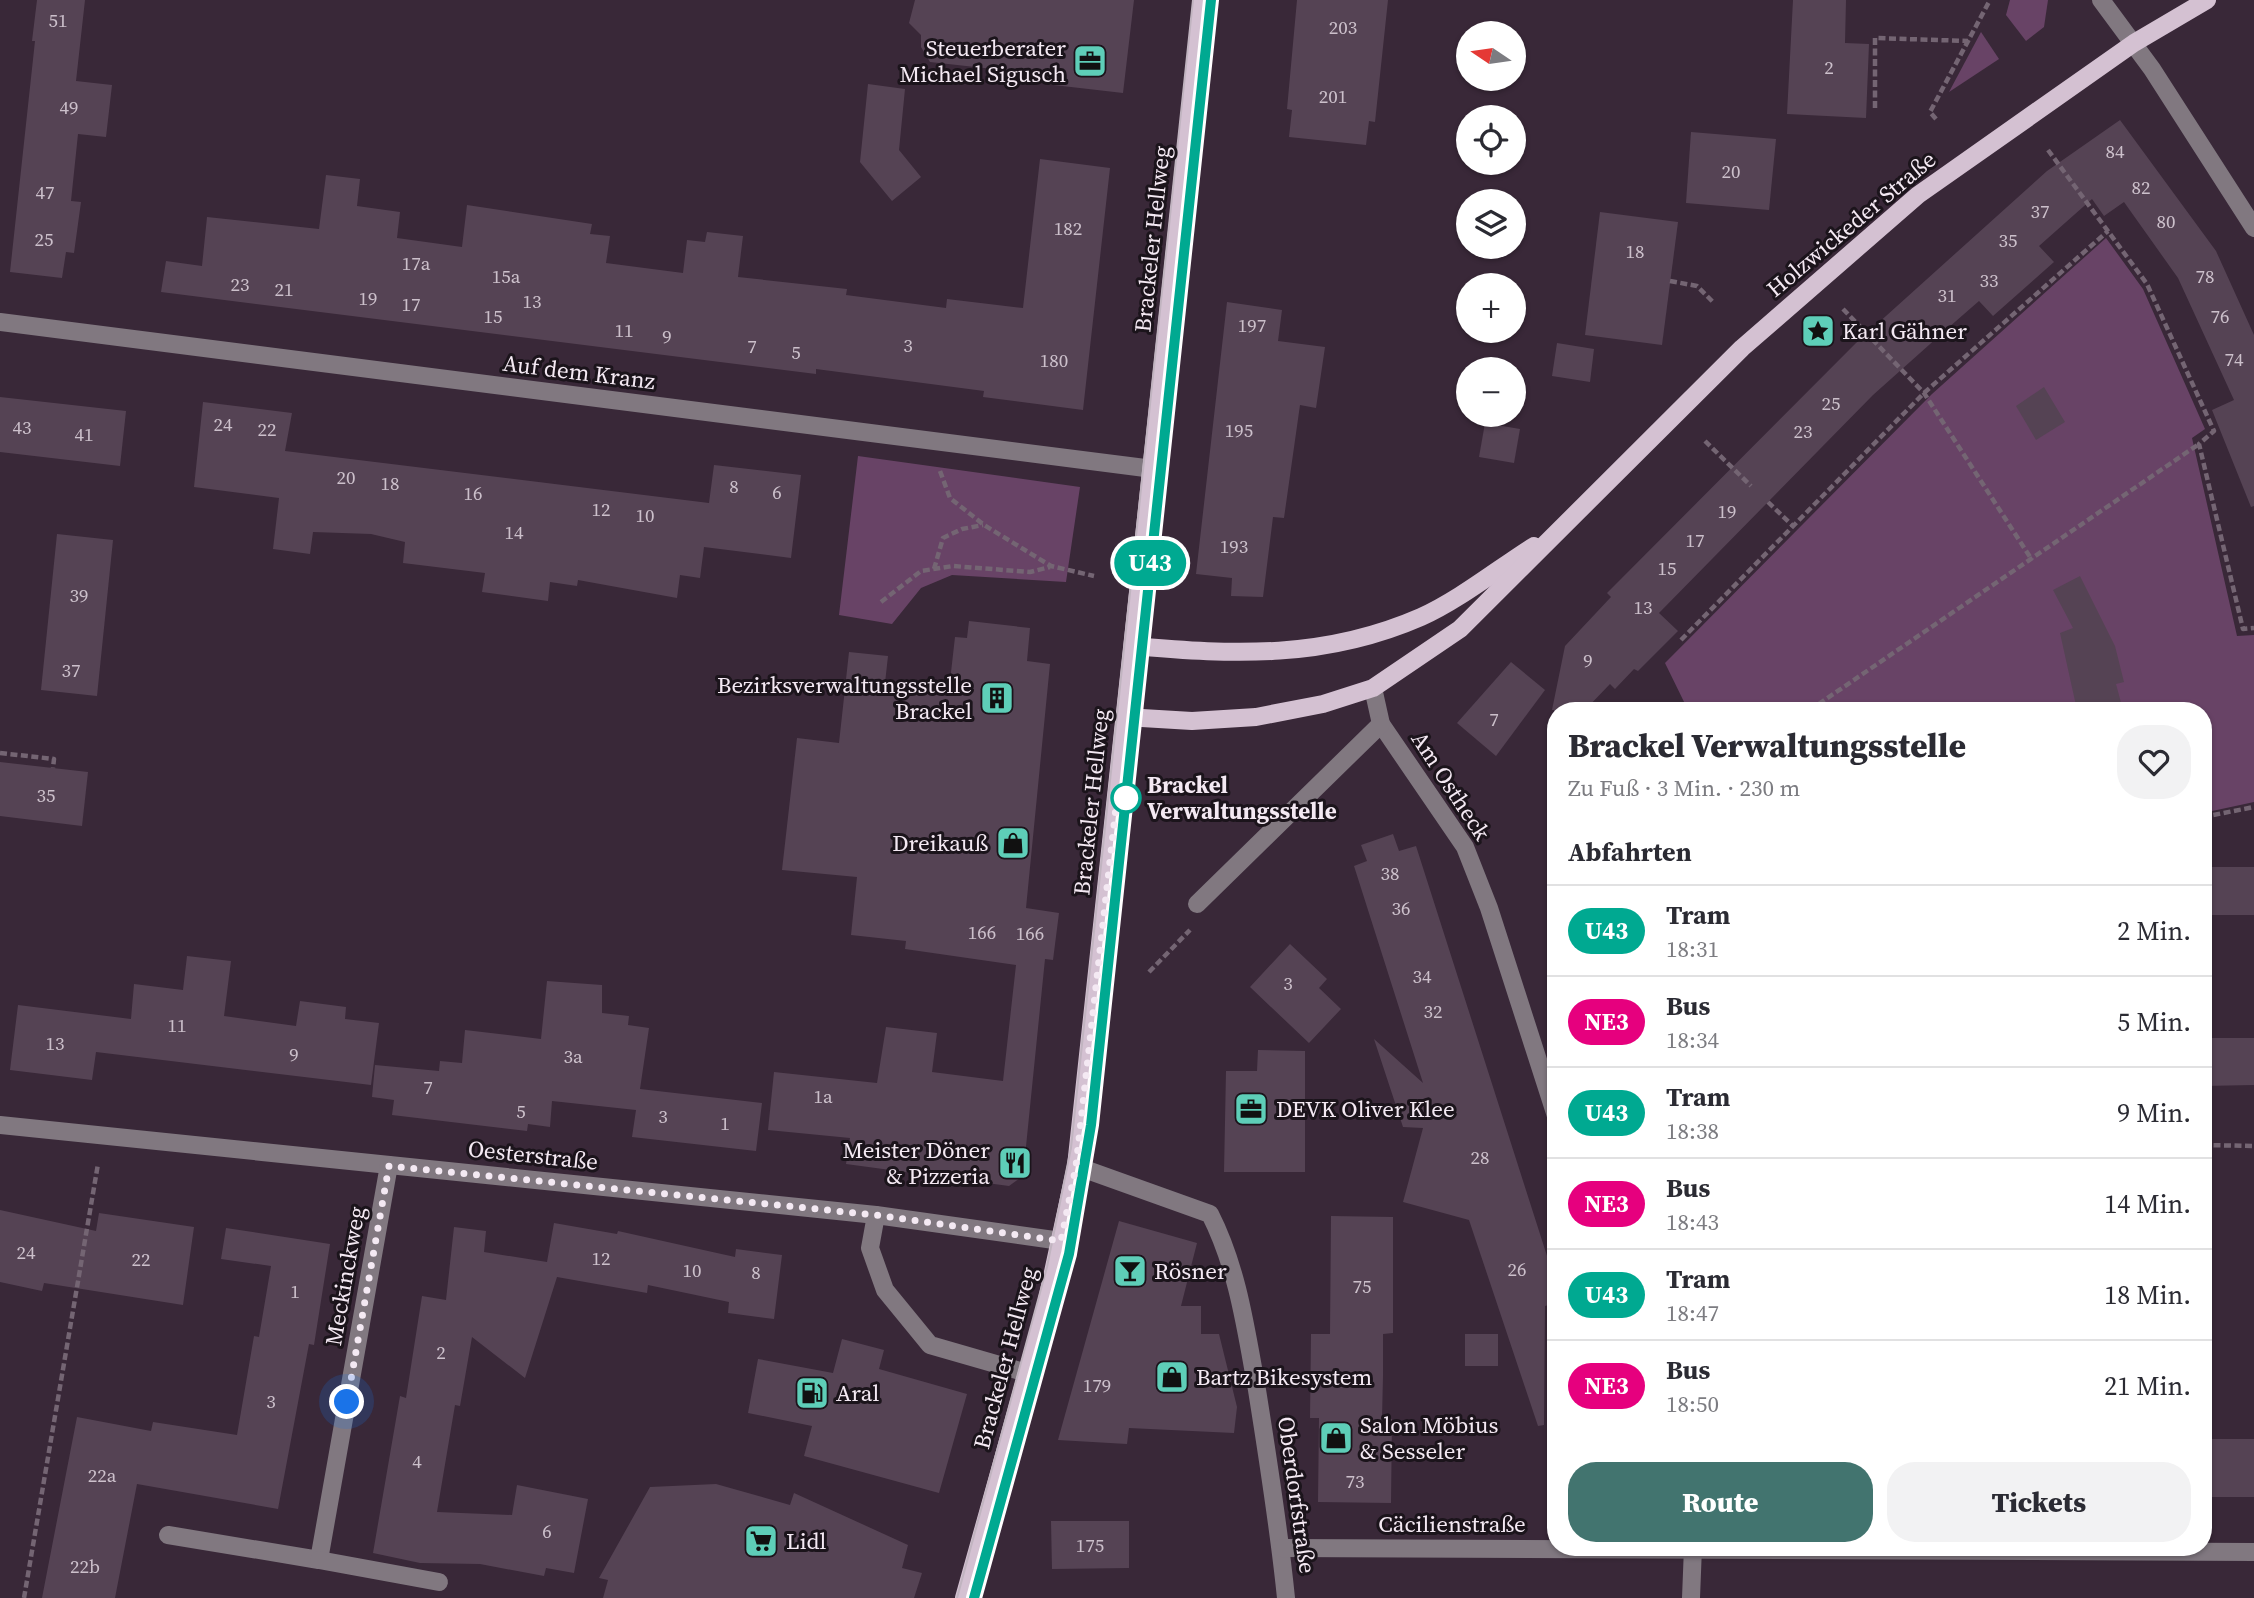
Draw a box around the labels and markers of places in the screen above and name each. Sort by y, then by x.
place label: Steuerberater Michael Sigusch [899,32,1066,90]
office icon: Steuerberater Michael Sigusch [1071,42,1109,80]
place icon: Karl Gähner [1799,312,1837,350]
place label: Karl Gähner [1842,315,1967,347]
place label: Bezirksverwaltungsstelle Brackel [717,669,972,727]
building icon: Bezirksverwaltungsstelle Brackel [978,679,1016,717]
place label: Brackel Verwaltungsstelle [1147,769,1337,827]
marker: Brackel Verwaltungsstelle [1111,783,1141,813]
shop icon: Dreikauß [994,824,1032,862]
place label: Dreikauß [892,827,988,859]
office icon: DEVK Oliver Klee [1232,1090,1270,1128]
place label: DEVK Oliver Klee [1276,1093,1455,1125]
place label: Meister Döner & Pizzeria [843,1134,990,1192]
restaurant icon: Meister Döner & Pizzeria [996,1144,1034,1182]
bar icon: Rösner [1111,1252,1149,1290]
place label: Rösner [1154,1255,1227,1287]
shop icon: Bartz Bikesystem [1153,1358,1191,1396]
place label: Bartz Bikesystem [1196,1361,1372,1393]
fuel station icon: Aral [793,1374,831,1412]
place label: Aral [836,1377,879,1409]
place label: Salon Möbius & Sesseler [1360,1409,1498,1467]
shop icon: Salon Möbius & Sesseler [1317,1419,1355,1457]
supermarket icon: Lidl [742,1522,780,1560]
place label: Lidl [786,1525,827,1557]

